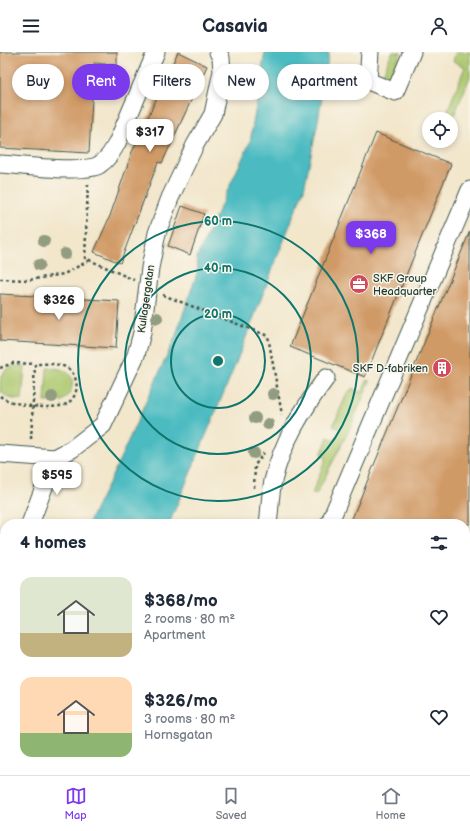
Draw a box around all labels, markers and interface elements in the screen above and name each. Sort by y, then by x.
icon: menu [20,15,42,37]
icon: person [428,15,450,37]
text: Casavia [202,16,268,37]
chip: Buy [12,64,64,100]
chip: Rent [72,64,130,100]
chip: Filters [138,64,205,100]
chip: New [213,64,269,100]
chip: Apartment [277,64,372,100]
map controls [422,112,458,148]
button: locate [422,112,458,148]
pin: $317 [126,119,174,153]
text: $317 [136,124,164,140]
text: 60 m [204,214,232,229]
pin: $368 [347,221,395,255]
text: $368 [355,226,387,242]
text: 40 m [204,261,232,276]
street label: Kullagergatan [135,264,157,334]
place label: SKF Group Headquarter [373,272,438,298]
office icon: SKF Group Headquarter [348,273,370,295]
pin: $326 [35,287,83,321]
text: $326 [43,292,75,308]
text: 20 m [204,307,232,322]
centre of rings [211,354,225,368]
building icon: SKF D-fabriken [431,357,453,379]
place label: SKF D-fabriken [353,362,428,375]
pin: $595 [33,462,81,496]
text: $595 [41,467,73,483]
icon: filters [428,532,450,554]
text: 4 homes [20,533,86,553]
text: $368/mo [144,591,218,611]
icon: home [52,593,100,641]
icon: heart [428,606,450,628]
text: 2 rooms · 80 m² [144,611,235,627]
text: Apartment [144,627,205,643]
text: $326/mo [144,691,218,711]
icon: home [52,693,100,741]
icon: heart [428,706,450,728]
text: 3 rooms · 80 m² [144,711,235,727]
text: Hornsgatan [144,727,213,743]
tab: Map [65,785,87,822]
tab: Saved [216,785,247,822]
tab: Home [376,785,405,822]

